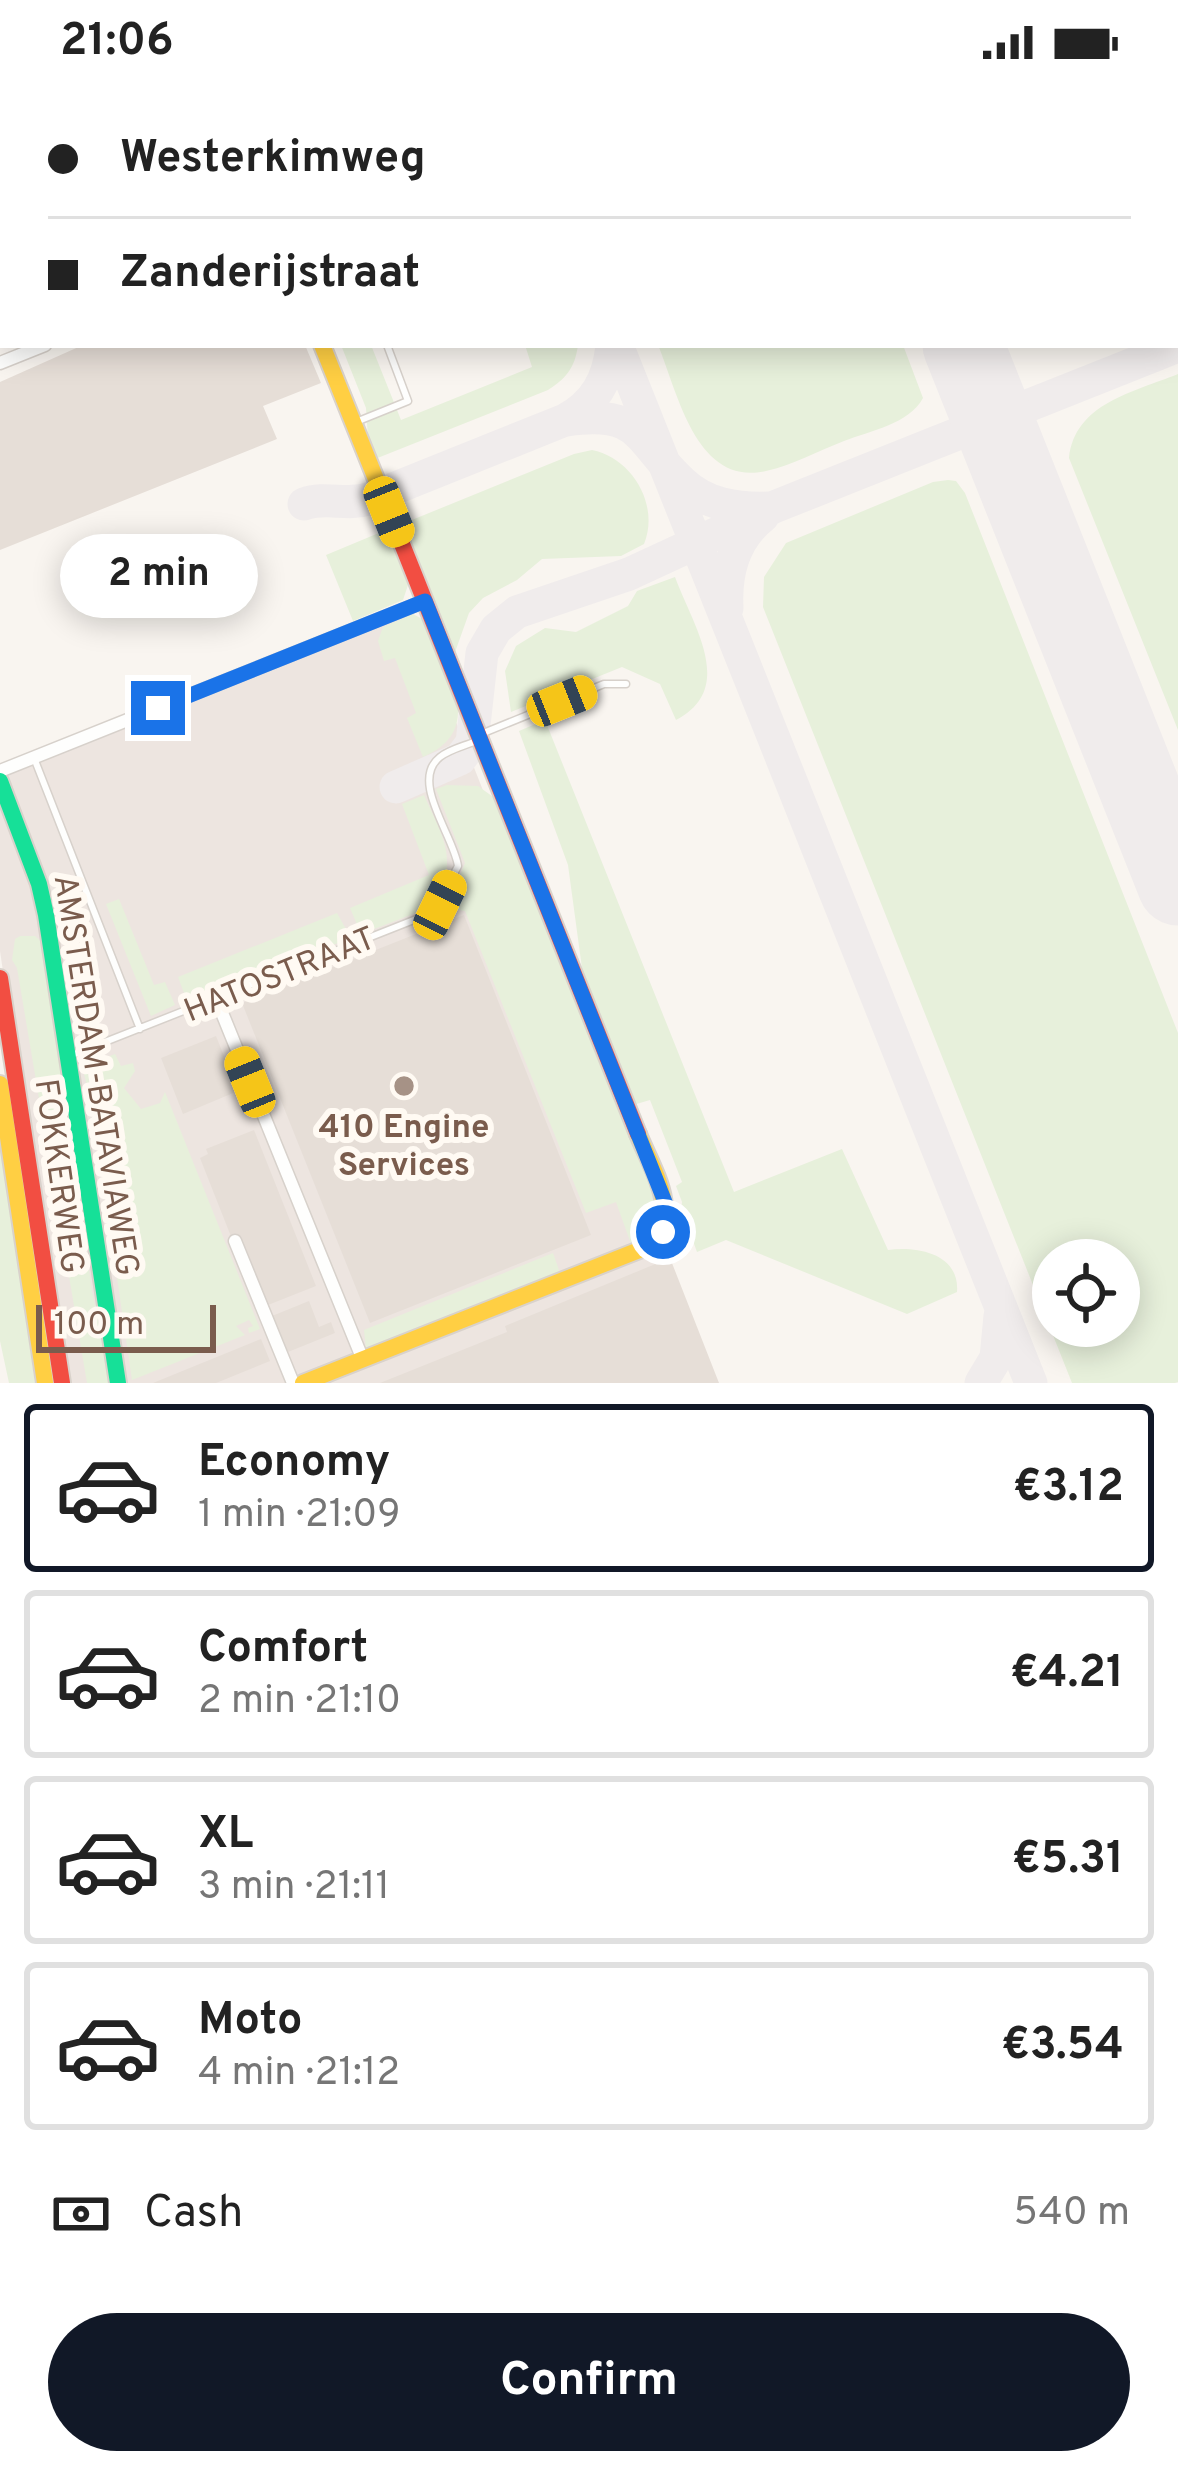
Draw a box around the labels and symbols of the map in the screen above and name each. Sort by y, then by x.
car [359,472,419,552]
callout: 2 min [59,534,257,618]
car [522,671,602,731]
route end [131,681,185,735]
car [408,865,472,945]
street label: AMSTERDAM-BATAVIAWEG [42,872,147,1279]
street label: HATOSTRAAT [179,919,382,1034]
car [220,1042,280,1122]
marker: 410 Engine Services [391,1073,417,1099]
street label: FOKKERWEG [23,1077,91,1277]
place label: 410 Engine Services [319,1108,489,1188]
route start [636,1205,690,1259]
scale bar [36,1299,216,1352]

